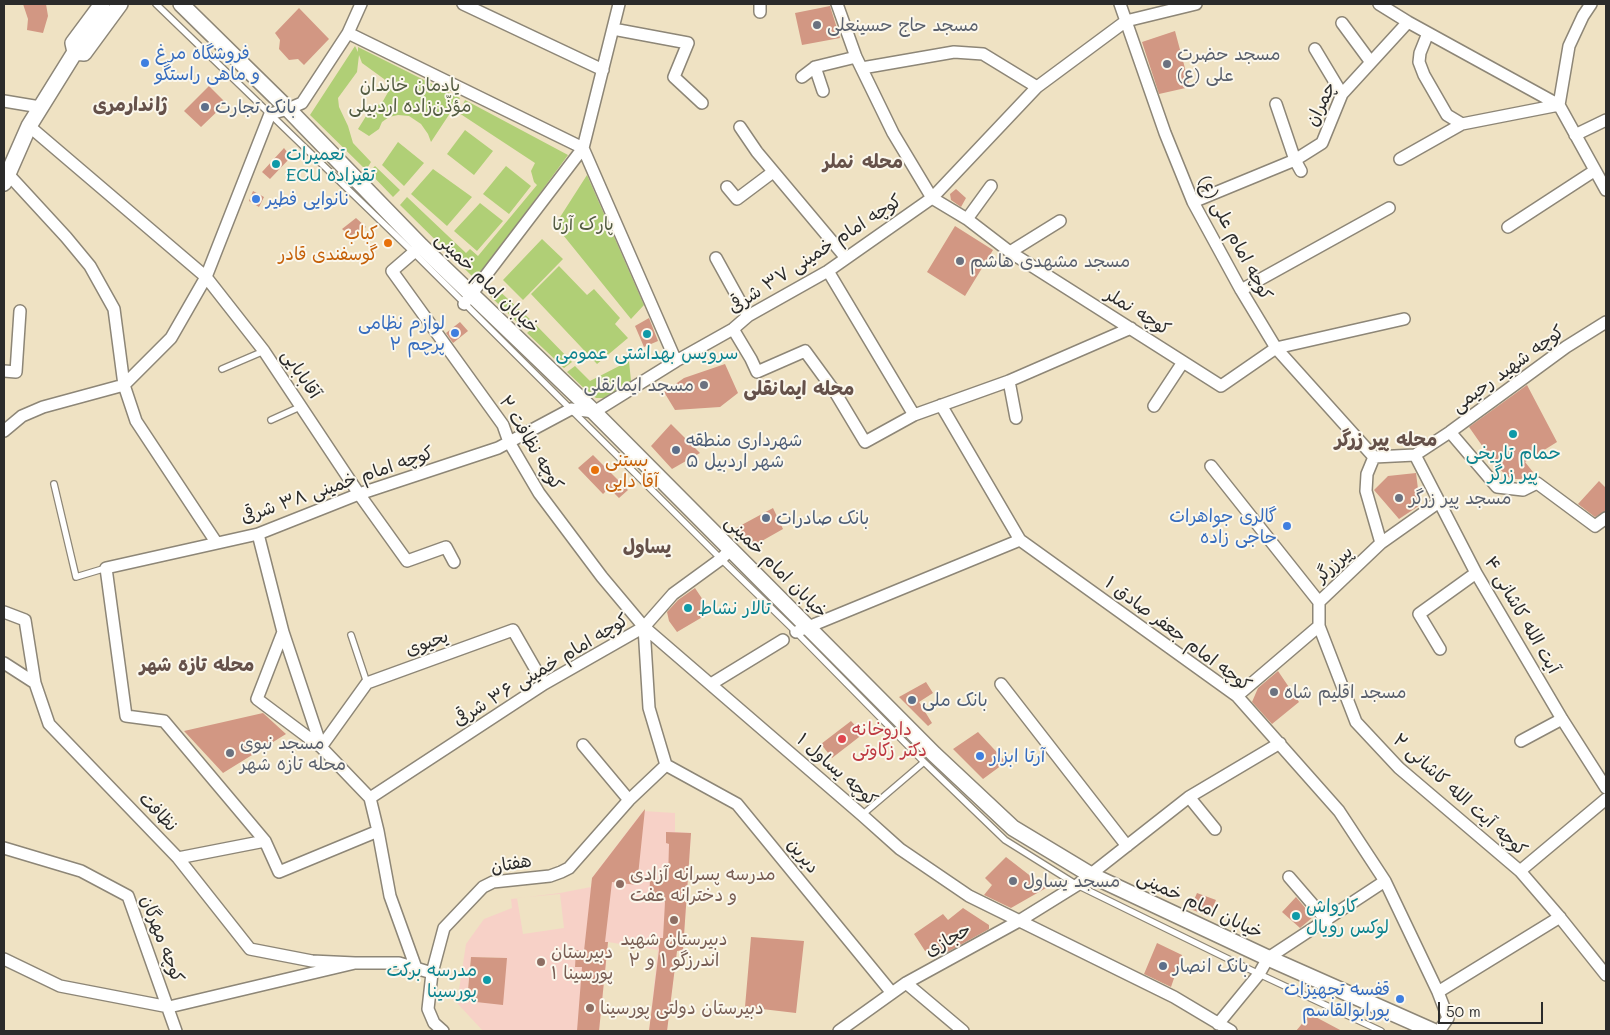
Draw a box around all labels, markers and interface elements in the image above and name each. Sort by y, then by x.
place label: مسجد حاج حسینعلی [827,14,979,36]
marker: مسجد حاج حسینعلی [811,19,823,31]
place label: فروشگاه مرغ و ماهی راستگو [155,42,260,84]
place label: مسجد حضرت علی (ع) [1177,43,1281,86]
marker: فروشگاه مرغ و ماهی راستگو [139,57,151,69]
marker: مسجد حضرت علی (ع) [1161,58,1173,70]
park label: یادمان خاندان مؤذّن‌زاده اردبیلی [349,74,471,116]
street label: چمران [1301,78,1341,130]
district label: ژاندارمری [93,94,167,116]
place label: بانک تجارت [215,96,297,118]
marker: بانک تجارت [199,101,211,113]
place label: تعمیرات ECU تقیزاده [286,143,375,186]
district label: محله نملر [823,151,903,173]
marker: تعمیرات ECU تقیزاده [270,158,282,170]
street label: کوچه امام علی (ع) [1193,172,1277,304]
place label: نانوایی فطیر [266,188,350,210]
street label: کوچه امام خمینی ۳۷ شرقی [724,190,906,318]
marker: نانوایی فطیر [250,193,262,205]
park label: پارک آرتا [552,213,614,235]
place label: کباب گوسفندی قادر [278,222,378,264]
street label: خیابان امام خمینی [431,228,543,338]
marker: کباب گوسفندی قادر [382,237,394,249]
place label: مسجد مشهدی هاشم [970,250,1130,272]
marker: مسجد مشهدی هاشم [954,255,966,267]
street label: کوچه نملر [1101,284,1175,340]
place label: لوازم نظامی پرچم ۲ [358,312,445,354]
street label: کوچه شهید رحیمی [1447,321,1569,417]
marker: لوازم نظامی پرچم ۲ [449,327,461,339]
marker: سرویس بهداشتی عمومی [641,328,653,340]
place label: سرویس بهداشتی عمومی [556,342,738,364]
street label: آقابابایی [277,345,325,403]
place label: مسجد ایمانقلی [583,374,694,396]
district label: محله ایمانقلی [744,378,854,400]
marker: مسجد ایمانقلی [698,379,710,391]
street label: کوچه نظافت ۲ [494,392,568,494]
marker: حمام تاریخی پیر زرگر [1507,428,1519,440]
place label: شهرداری منطقه ۵ شهر اردبیل [686,429,802,472]
district label: محله پیر زرگر [1335,429,1437,451]
street label: کوچه امام خمینی ۳۸ شرقی [238,442,436,528]
place label: حمام تاریخی پیر زرگر [1466,442,1560,484]
marker: شهرداری منطقه ۵ شهر اردبیل [670,444,682,456]
place label: بستنی آقا دایی [605,449,658,492]
marker: بستنی آقا دایی [589,464,601,476]
place label: مسجد پیر زرگر [1409,487,1511,509]
marker: مسجد پیر زرگر [1393,492,1405,504]
place label: گالری جواهرات حاجی زاده [1169,505,1277,548]
place label: بانک صادرات [776,507,869,529]
street label: خیابان امام خمینی [720,511,832,623]
marker: بانک صادرات [760,512,772,524]
marker: گالری جواهرات حاجی زاده [1281,520,1293,532]
district label: یساول [623,536,671,558]
street label: پیرزرگر [1311,541,1357,587]
street label: آیت الله کاشانی ۴ [1480,553,1564,677]
street label: کوچه امام جعفر صادق ۱ [1101,572,1255,696]
place label: تالار نشاط [698,597,771,619]
marker: تالار نشاط [682,602,694,614]
street label: کوچه امام خمینی ۳۶ شرقی [449,609,633,731]
street label: یحیوی [403,625,451,661]
district label: محله تازه شهر [140,654,254,676]
place label: مسجد اقلیم شاه [1284,681,1406,703]
marker: مسجد اقلیم شاه [1268,686,1280,698]
place label: بانک ملی [922,689,988,711]
marker: بانک ملی [906,694,918,706]
place label: داروخانه دکتر زکاوتی [852,718,927,761]
street label: کوچه یساول ۱ [792,729,882,811]
street label: کوچه آیت الله کاشانی ۲ [1389,729,1531,861]
place label: مسجد نبوی محله تازه شهر [240,732,346,774]
marker: داروخانه دکتر زکاوتی [836,733,848,745]
place label: آرتا ابزار [990,745,1045,767]
marker: مسجد نبوی محله تازه شهر [224,747,236,759]
marker: آرتا ابزار [974,750,986,762]
street label: نظافت [134,788,182,836]
street label: دیرین [782,834,824,878]
street label: هفتان [489,850,533,878]
place label: مدرسه پسرانه آزادی و دخترانه عفت [630,863,776,906]
street label: خیابان امام خمینی [1134,866,1266,944]
place label: مسجد یساول [1023,870,1120,892]
marker: مسجد یساول [1007,875,1019,887]
marker: مدرسه پسرانه آزادی و دخترانه عفت [614,878,626,890]
street label: کوچه مهرگان [136,892,188,986]
place label: کارواش لوکس رویال [1306,895,1389,938]
marker: کارواش لوکس رویال [1290,910,1302,922]
marker: دبیرستان شهید اندرزگو ۱ و ۲ [668,914,680,926]
street label: حجازی [921,919,975,961]
place label: دبیرستان شهید اندرزگو ۱ و ۲ [621,928,727,971]
place label: دبیرستان پورسینا ۱ [551,941,613,984]
place label: بانک انصار [1173,955,1248,977]
marker: دبیرستان پورسینا ۱ [535,956,547,968]
place label: مدرسه برکت پورسینا [386,959,477,1002]
marker: بانک انصار [1157,960,1169,972]
marker: مدرسه برکت پورسینا [481,974,493,986]
place label: قفسه تجهیزات پورابوالقاسم [1284,978,1390,1021]
scale bar [1440,992,1545,1024]
marker: قفسه تجهیزات پورابوالقاسم [1394,993,1406,1005]
place label: دبیرستان دولتی پورسینا [600,997,764,1019]
text: 50 m [1446,1001,1481,1021]
marker: دبیرستان دولتی پورسینا [584,1002,596,1014]

